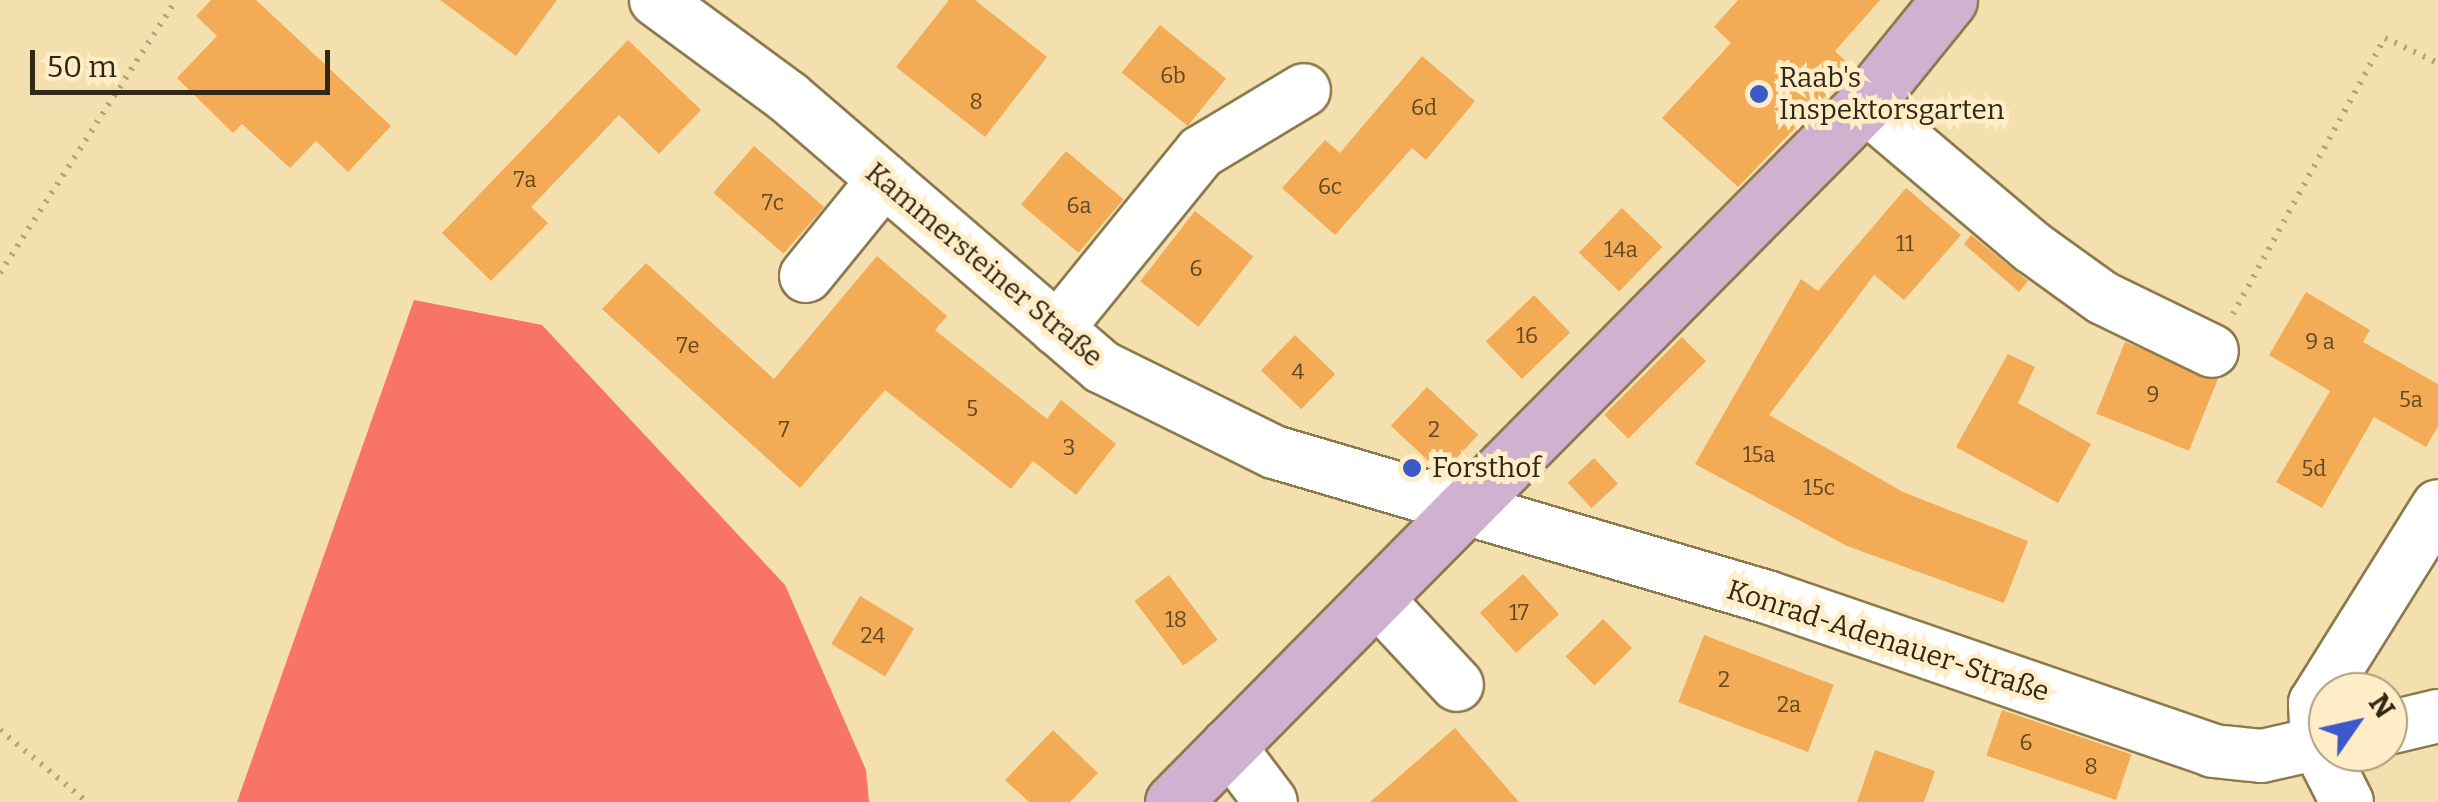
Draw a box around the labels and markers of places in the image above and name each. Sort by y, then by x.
place label: Raab's Inspektorsgarten [1779,61,2004,127]
marker: Raab's Inspektorsgarten [1748,83,1770,105]
place label: Forsthof [1432,451,1541,485]
marker: Forsthof [1401,457,1423,479]

